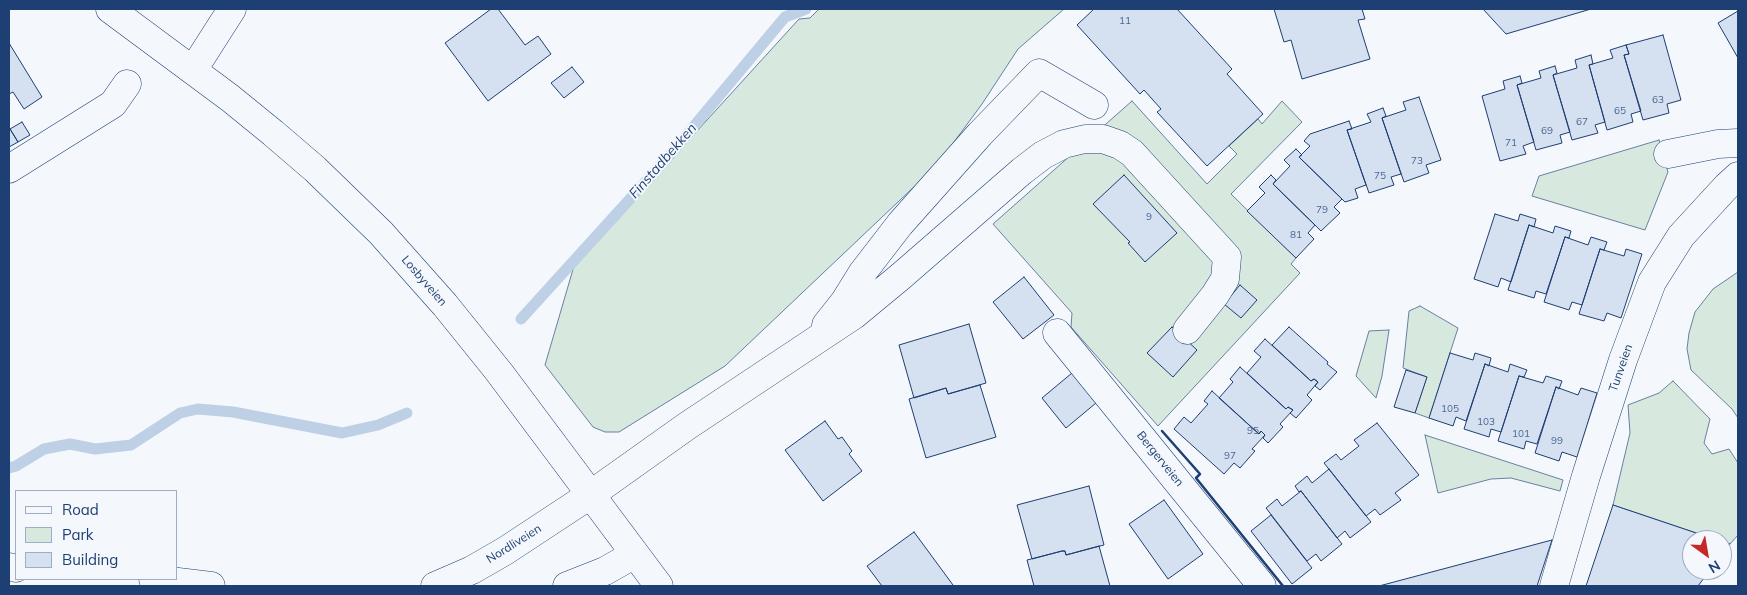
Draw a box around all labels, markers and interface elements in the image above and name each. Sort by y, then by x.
house number: 11 [1119,15,1131,27]
house number: 63 [1652,94,1664,106]
house number: 65 [1614,105,1626,117]
house number: 67 [1576,116,1588,128]
water label: Finstadbekken [626,120,700,202]
house number: 69 [1541,125,1553,137]
house number: 71 [1505,137,1517,149]
house number: 73 [1411,155,1423,167]
house number: 75 [1374,170,1386,182]
house number: 79 [1316,204,1328,216]
house number: 9 [1146,211,1152,223]
house number: 81 [1290,229,1302,241]
street label: Losbyveien [398,253,450,309]
street label: Tunveien [1606,342,1636,394]
house number: 105 [1441,403,1459,415]
house number: 103 [1477,416,1495,428]
house number: 95 [1247,425,1259,437]
house number: 101 [1512,428,1530,440]
street label: Bergerveien [1133,429,1187,489]
house number: 99 [1551,435,1563,447]
house number: 97 [1224,450,1236,462]
legend [15,490,178,580]
text: Road [62,500,99,519]
street label: Nordliveien [484,521,544,567]
text: Park [62,525,94,544]
north arrow [1682,530,1732,580]
text: Building [62,550,118,569]
text: N [1705,556,1724,577]

